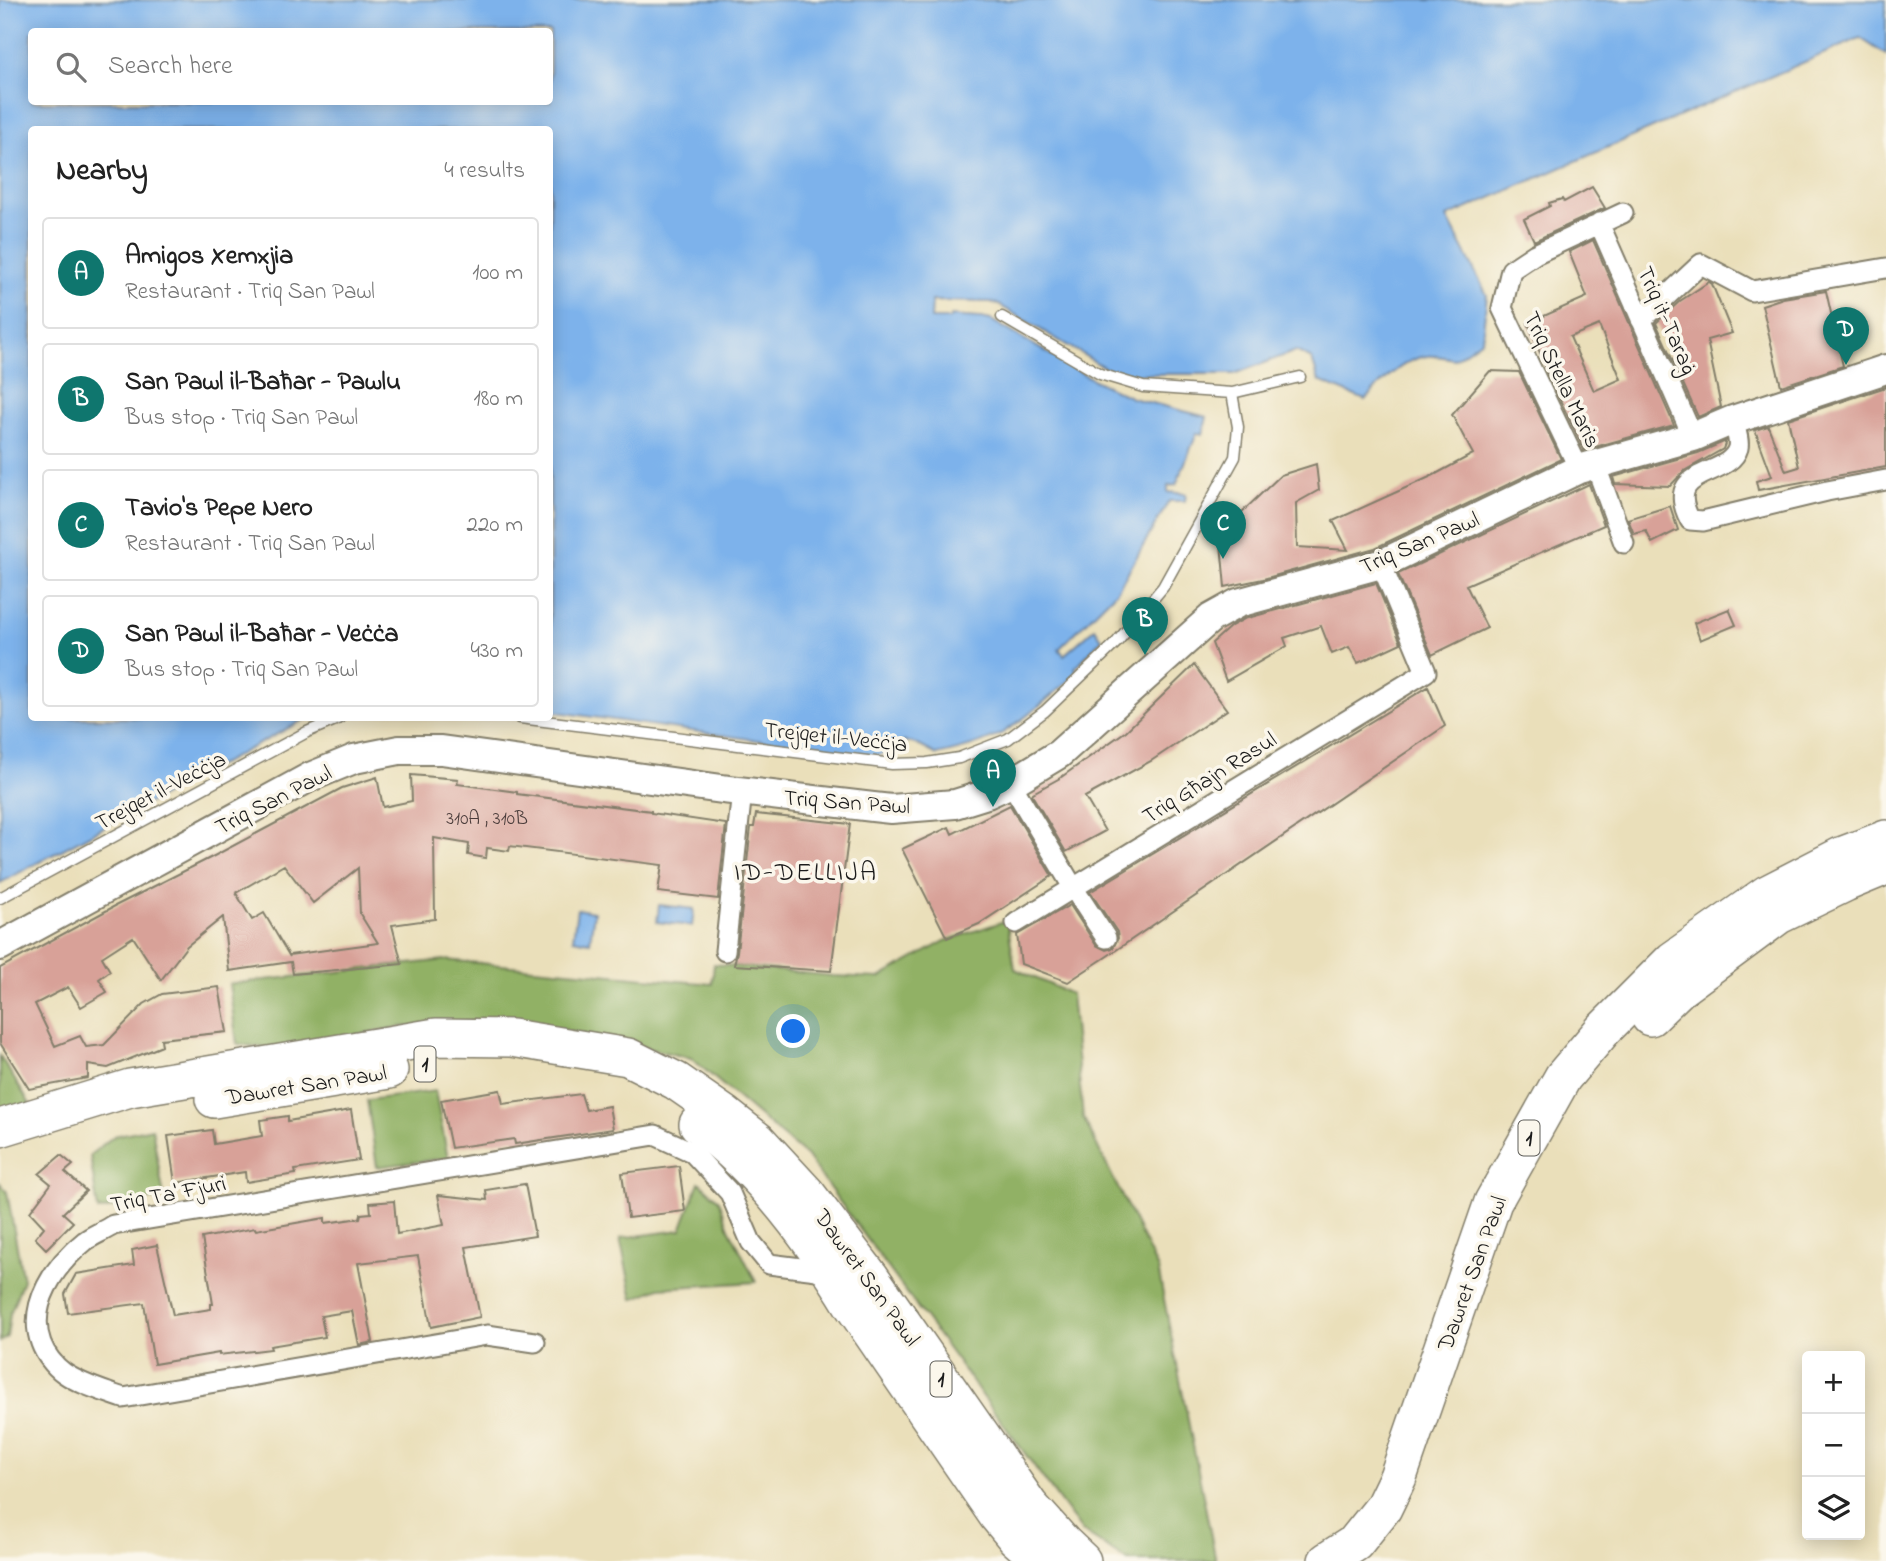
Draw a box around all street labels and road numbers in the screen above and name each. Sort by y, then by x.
street label: Triq it-Taraġ [1626,261,1704,381]
street label: Triq Stella Maris [1514,306,1608,454]
street label: Triq San Pawl [1355,504,1485,584]
street label: Trejqet il-Veċċja [763,715,909,762]
street label: Triq Għajn Rasul [1137,725,1284,834]
street label: Trejqet il-Veċċja [90,744,232,841]
street label: Triq San Pawl [210,758,338,845]
street label: Triq San Pawl [782,783,911,824]
road number: 1 [414,1046,436,1082]
street label: Dawret San Pawl [223,1057,389,1116]
road number: 1 [1518,1120,1540,1156]
street label: Triq Ta' Fjuri [108,1168,229,1223]
street label: Dawret San Pawl [1430,1192,1517,1357]
street label: Dawret San Pawl [804,1202,927,1354]
road number: 1 [930,1362,951,1396]

